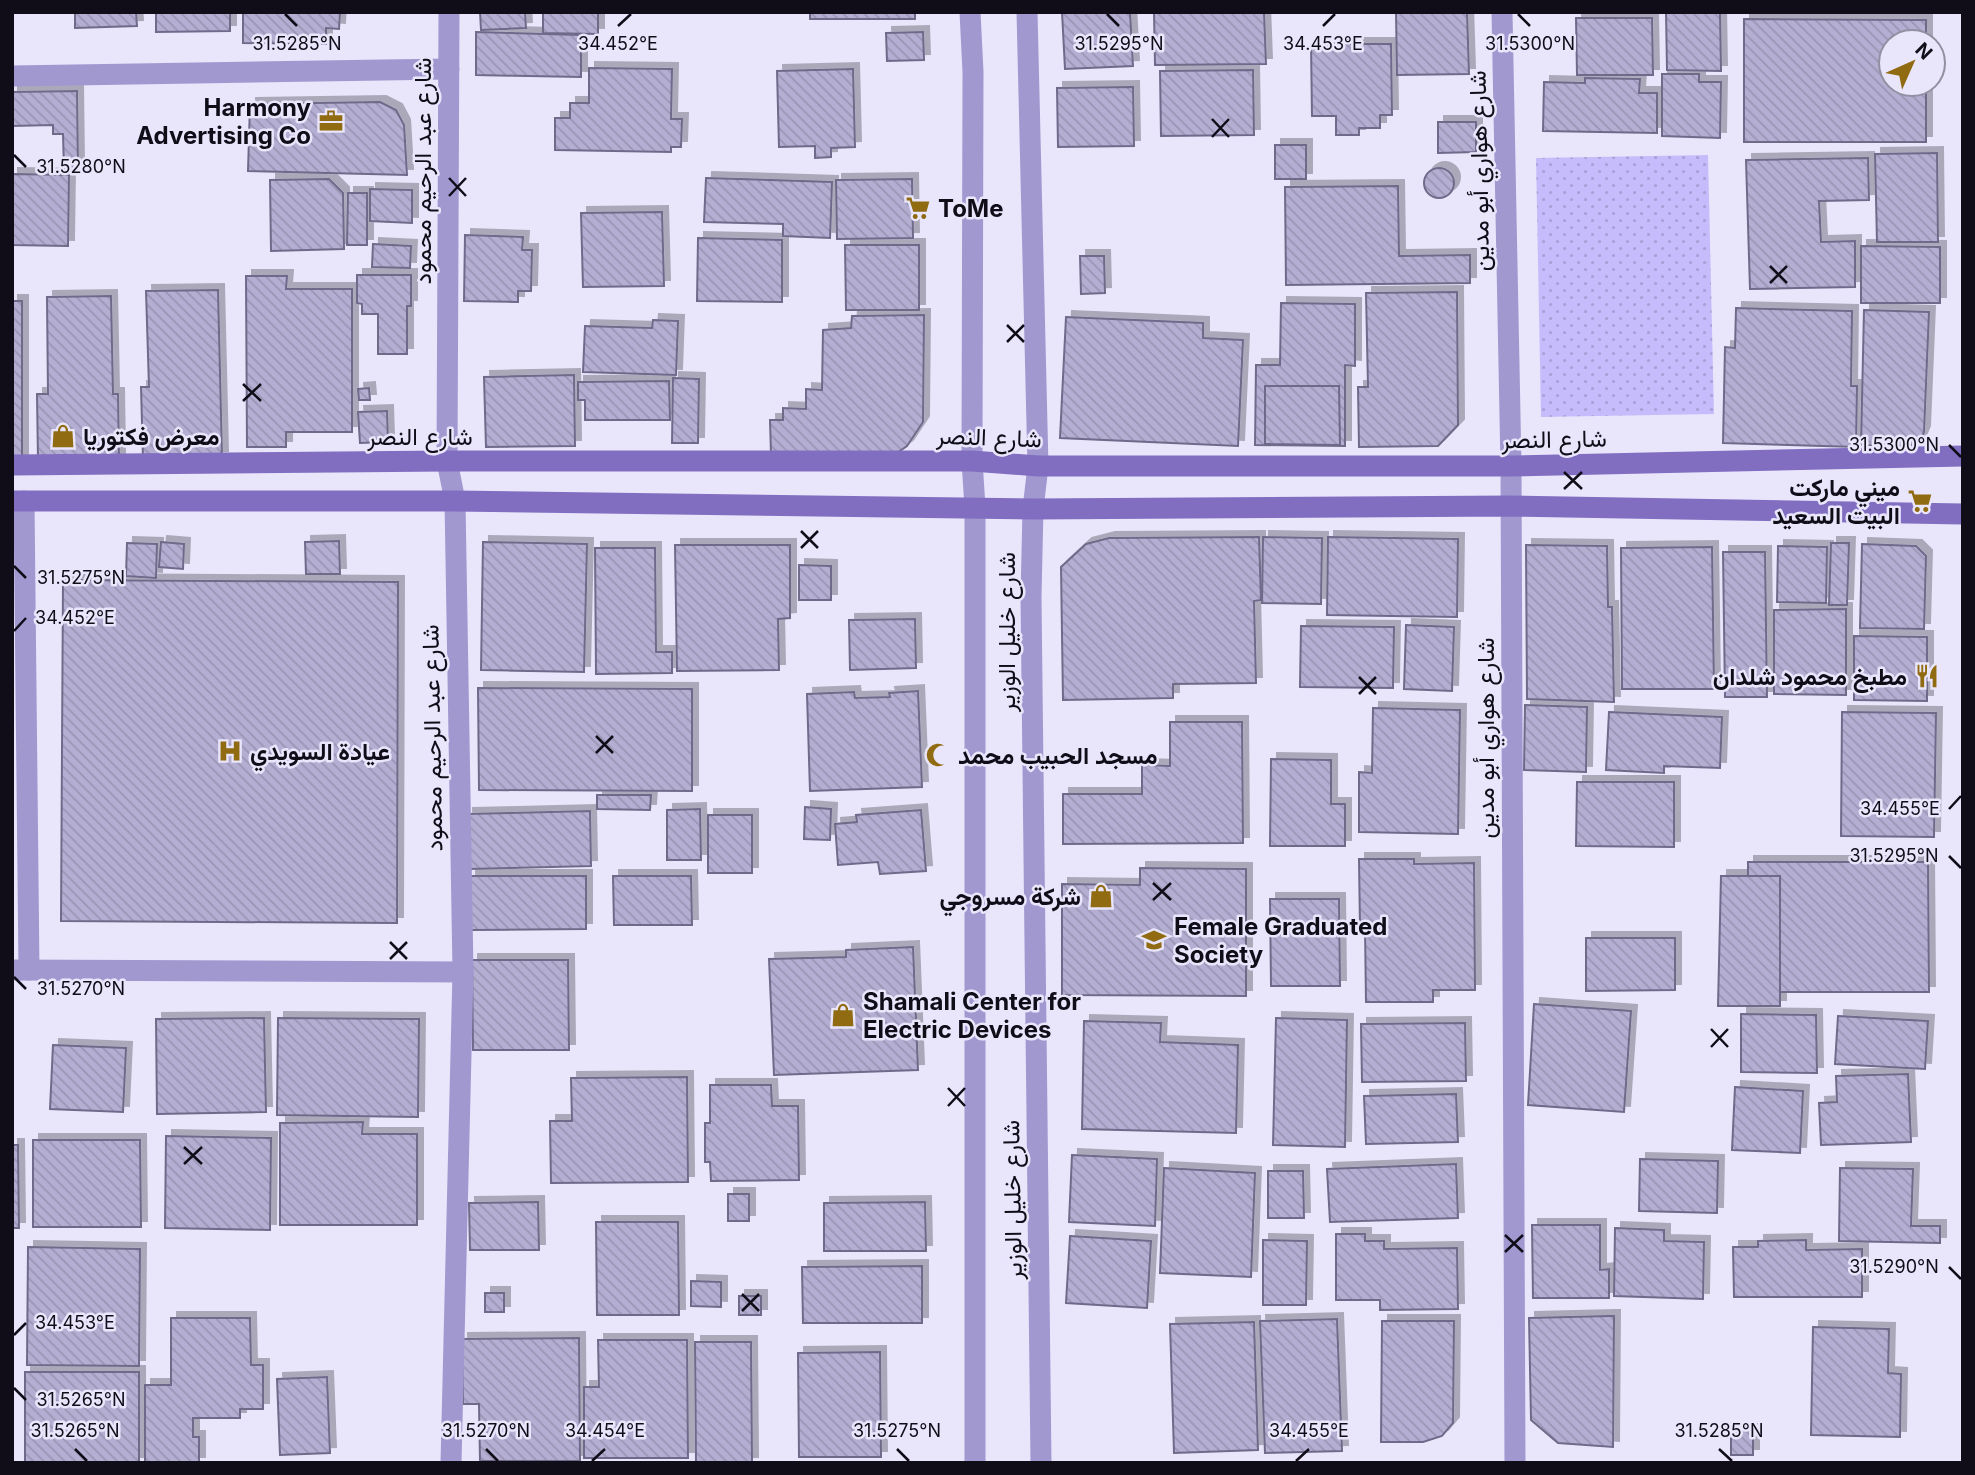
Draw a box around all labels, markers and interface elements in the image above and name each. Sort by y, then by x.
north arrow [1877,28,1947,98]
text: 31.5285°N [252,33,342,54]
text: 34.452°E [578,33,658,54]
text: 31.5295°N [1074,33,1164,54]
text: 34.453°E [1283,33,1363,54]
text: 31.5300°N [1485,33,1575,54]
text: N [1910,38,1937,65]
street label: شارع عبد الرحيم محمود [408,57,439,285]
street label: شارع هواري أبو مدين [1463,70,1500,272]
place label: Harmony Advertising Co [136,93,312,150]
office icon: Harmony Advertising Co [317,107,345,135]
text: 31.5280°N [36,156,126,177]
supermarket icon: ToMe [904,194,932,222]
place label: ToMe [938,194,1004,223]
street label: شارع النصر [935,421,1042,455]
shop icon: معرض فكتوريا [49,422,77,450]
place label: معرض فكتوريا [83,422,219,452]
street label: شارع النصر [366,422,473,453]
street label: شارع النصر [1500,424,1607,456]
text: 31.5300°N [1849,434,1939,455]
place label: ميني ماركت البيت السعيد [1772,473,1900,530]
supermarket icon: ميني ماركت البيت السعيد [1906,487,1934,515]
street label: شارع خليل الوزير [992,552,1023,713]
text: 31.5275°N [37,567,125,588]
text: 34.452°E [35,607,115,628]
street label: شارع عبد الرحيم محمود [416,624,450,852]
street label: شارع هواري أبو مدين [1471,637,1505,839]
place label: مطبخ محمود شلدان [1713,662,1907,694]
restaurant icon: مطبخ محمود شلدان [1913,662,1941,690]
hospital icon: عيادة السويدي [216,737,244,765]
place label: عيادة السويدي [250,737,390,772]
mosque icon: مسجد الحبيب محمد [924,741,952,769]
place label: مسجد الحبيب محمد [958,741,1158,770]
text: 34.455°E [1860,798,1940,819]
text: 31.5295°N [1849,845,1939,866]
place label: شركة مسروجي [939,882,1081,917]
shop icon: شركة مسروجي [1087,882,1115,910]
place label: Female Graduated Society [1174,912,1387,969]
school or university icon: Female Graduated Society [1140,926,1168,954]
text: 31.5270°N [37,978,125,999]
place label: Shamali Center for Electric Devices [863,987,1081,1044]
shop icon: Shamali Center for Electric Devices [829,1001,857,1029]
street label: شارع خليل الوزير [996,1120,1030,1281]
text: 31.5290°N [1849,1256,1939,1277]
text: 34.453°E [35,1312,115,1333]
text: 31.5265°N [36,1389,126,1410]
text: 31.5265°N [30,1420,120,1441]
text: 31.5270°N [442,1420,530,1441]
text: 34.454°E [565,1420,645,1441]
text: 31.5275°N [853,1420,941,1441]
text: 34.455°E [1269,1420,1349,1441]
text: 31.5285°N [1674,1420,1764,1441]

